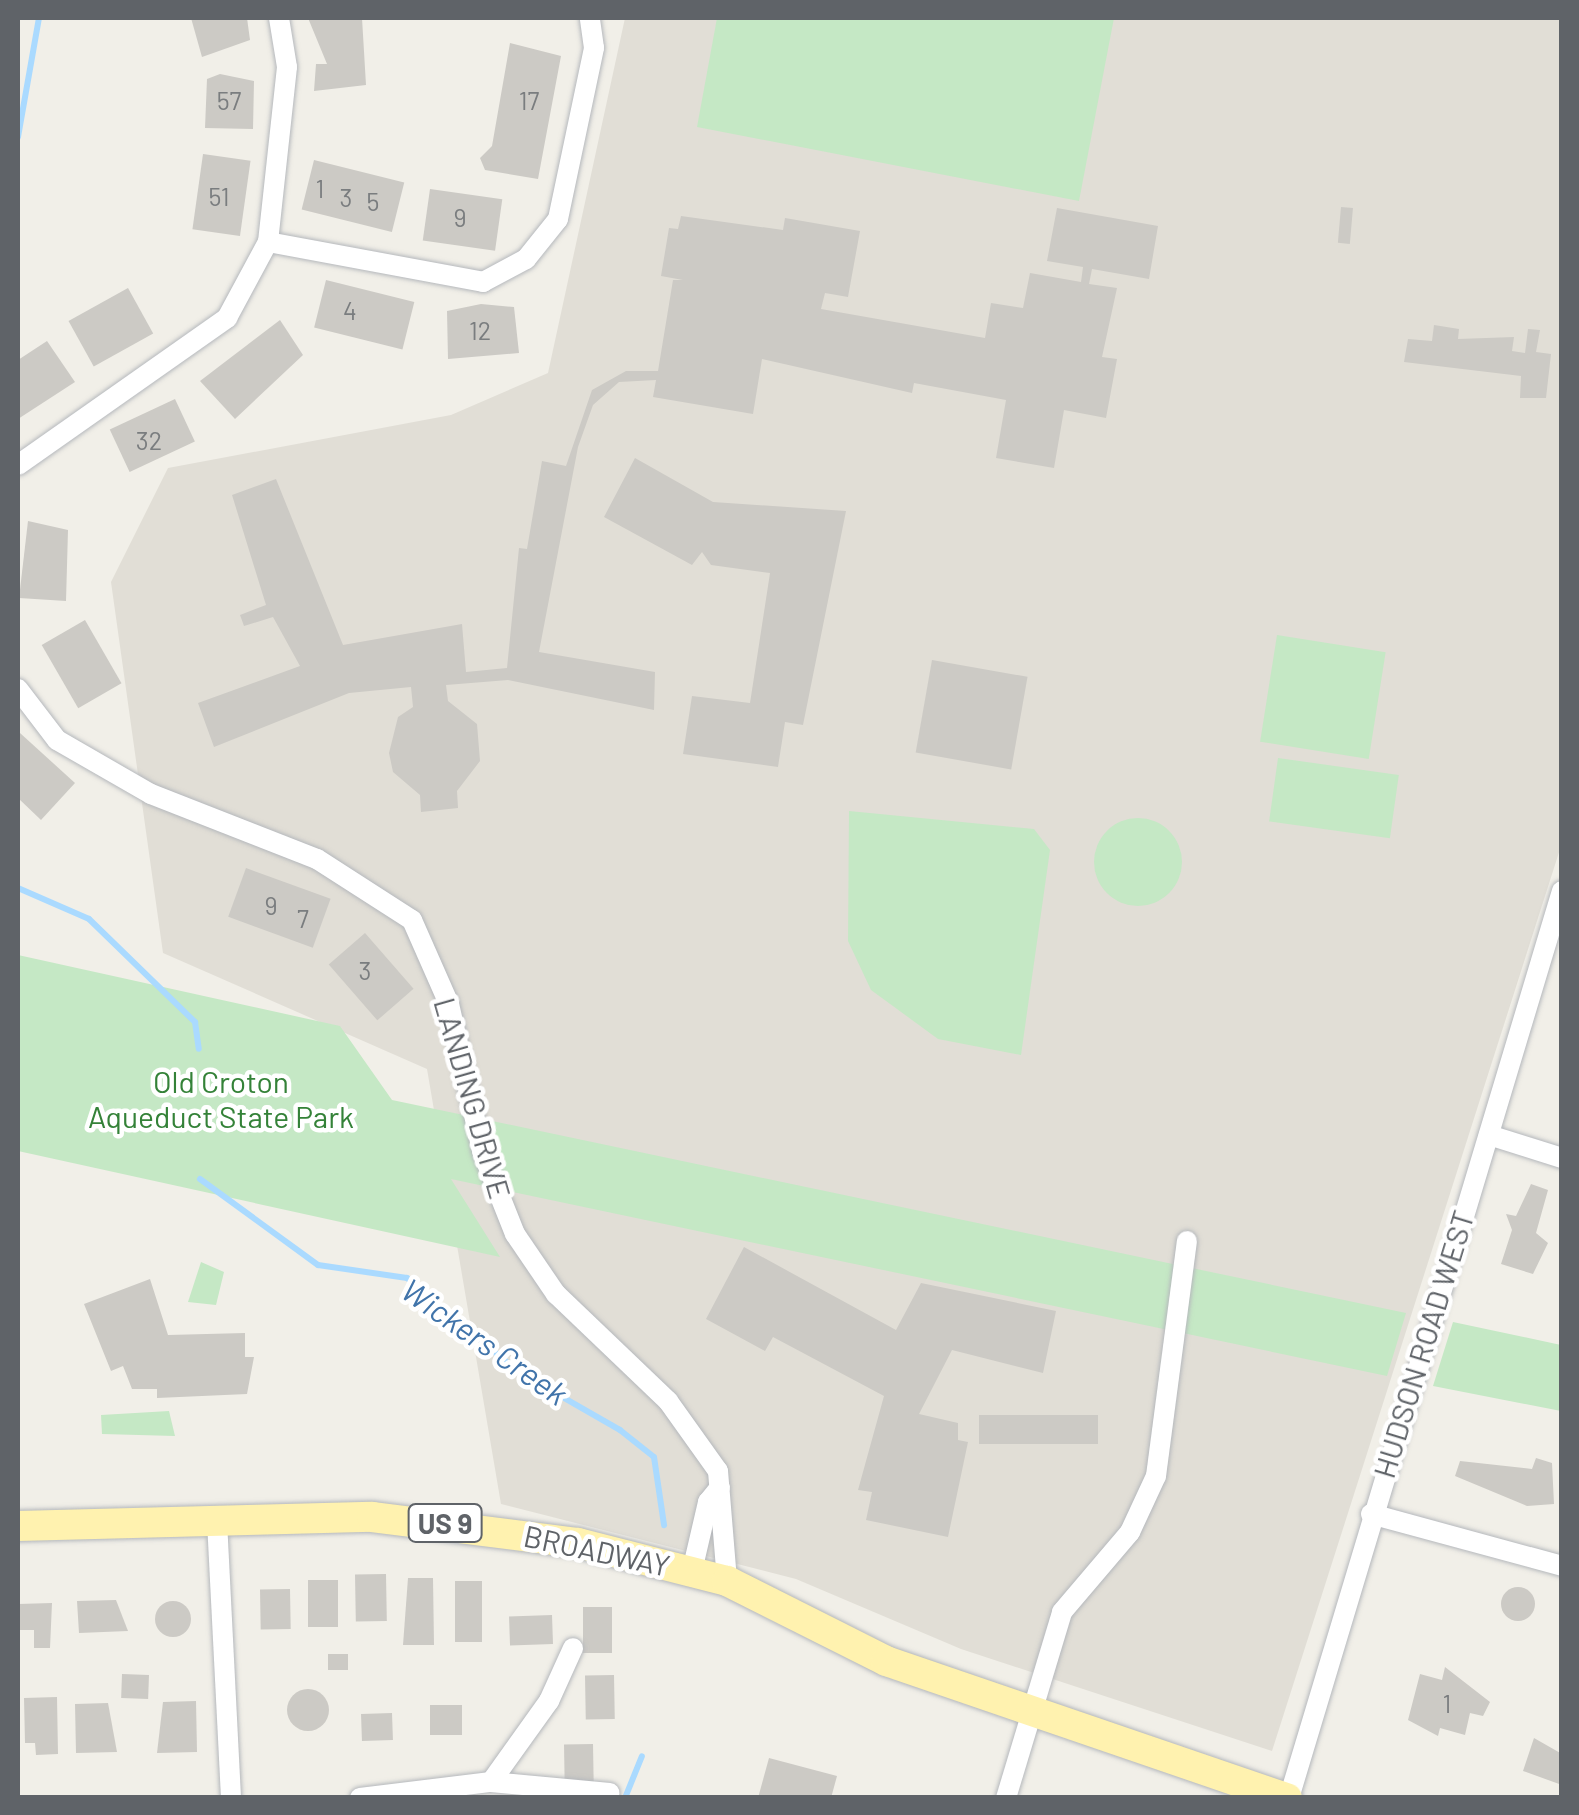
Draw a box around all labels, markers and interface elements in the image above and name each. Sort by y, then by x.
house number: 57 [217,85,241,115]
house number: 17 [519,85,539,115]
house number: 1 [316,173,324,203]
house number: 51 [209,181,229,211]
house number: 3 [340,182,352,212]
house number: 5 [367,186,379,216]
house number: 9 [453,202,467,232]
house number: 4 [343,295,357,325]
house number: 12 [469,315,491,345]
house number: 32 [136,425,162,455]
house number: 9 [264,890,278,920]
house number: 7 [297,903,309,933]
house number: 3 [359,955,371,985]
street label: LANDING DRIVE [427,993,519,1203]
park label: Old Croton Aqueduct State Park [88,1063,354,1134]
street label: HUDSON ROAD WEST [1365,1206,1481,1482]
water label: Wickers Creek [395,1270,575,1412]
road number: US 9 [408,1500,482,1546]
street label: BROADWAY [521,1517,673,1583]
house number: 1 [1443,1688,1451,1718]

